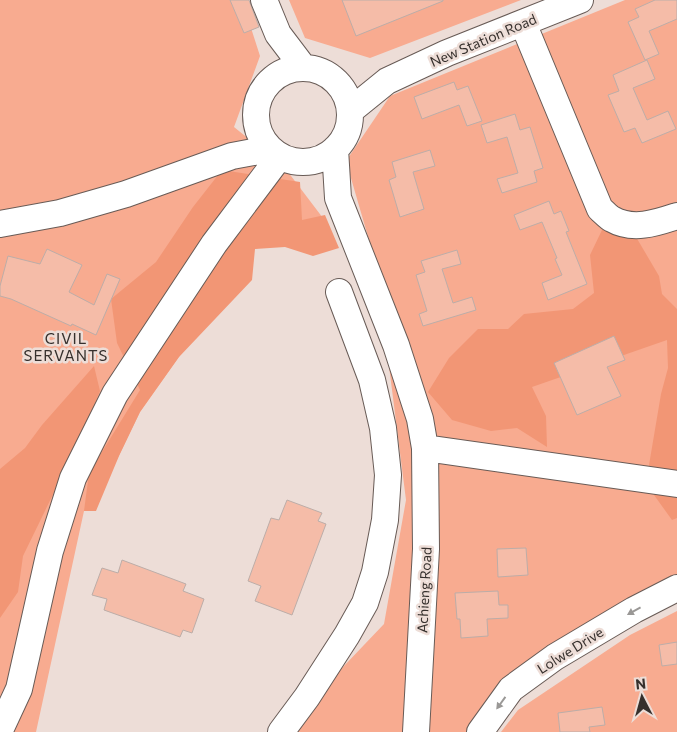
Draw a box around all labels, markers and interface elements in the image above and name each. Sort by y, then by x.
street label: New Station Road [427,10,539,70]
district label: CIVIL SERVANTS [24,329,108,364]
street label: Achieng Road [413,546,435,634]
one-way arrow [627,606,640,615]
street label: Lolwe Drive [534,623,606,677]
north arrow [617,672,667,722]
text: N [634,675,647,693]
one-way arrow [496,696,506,710]

